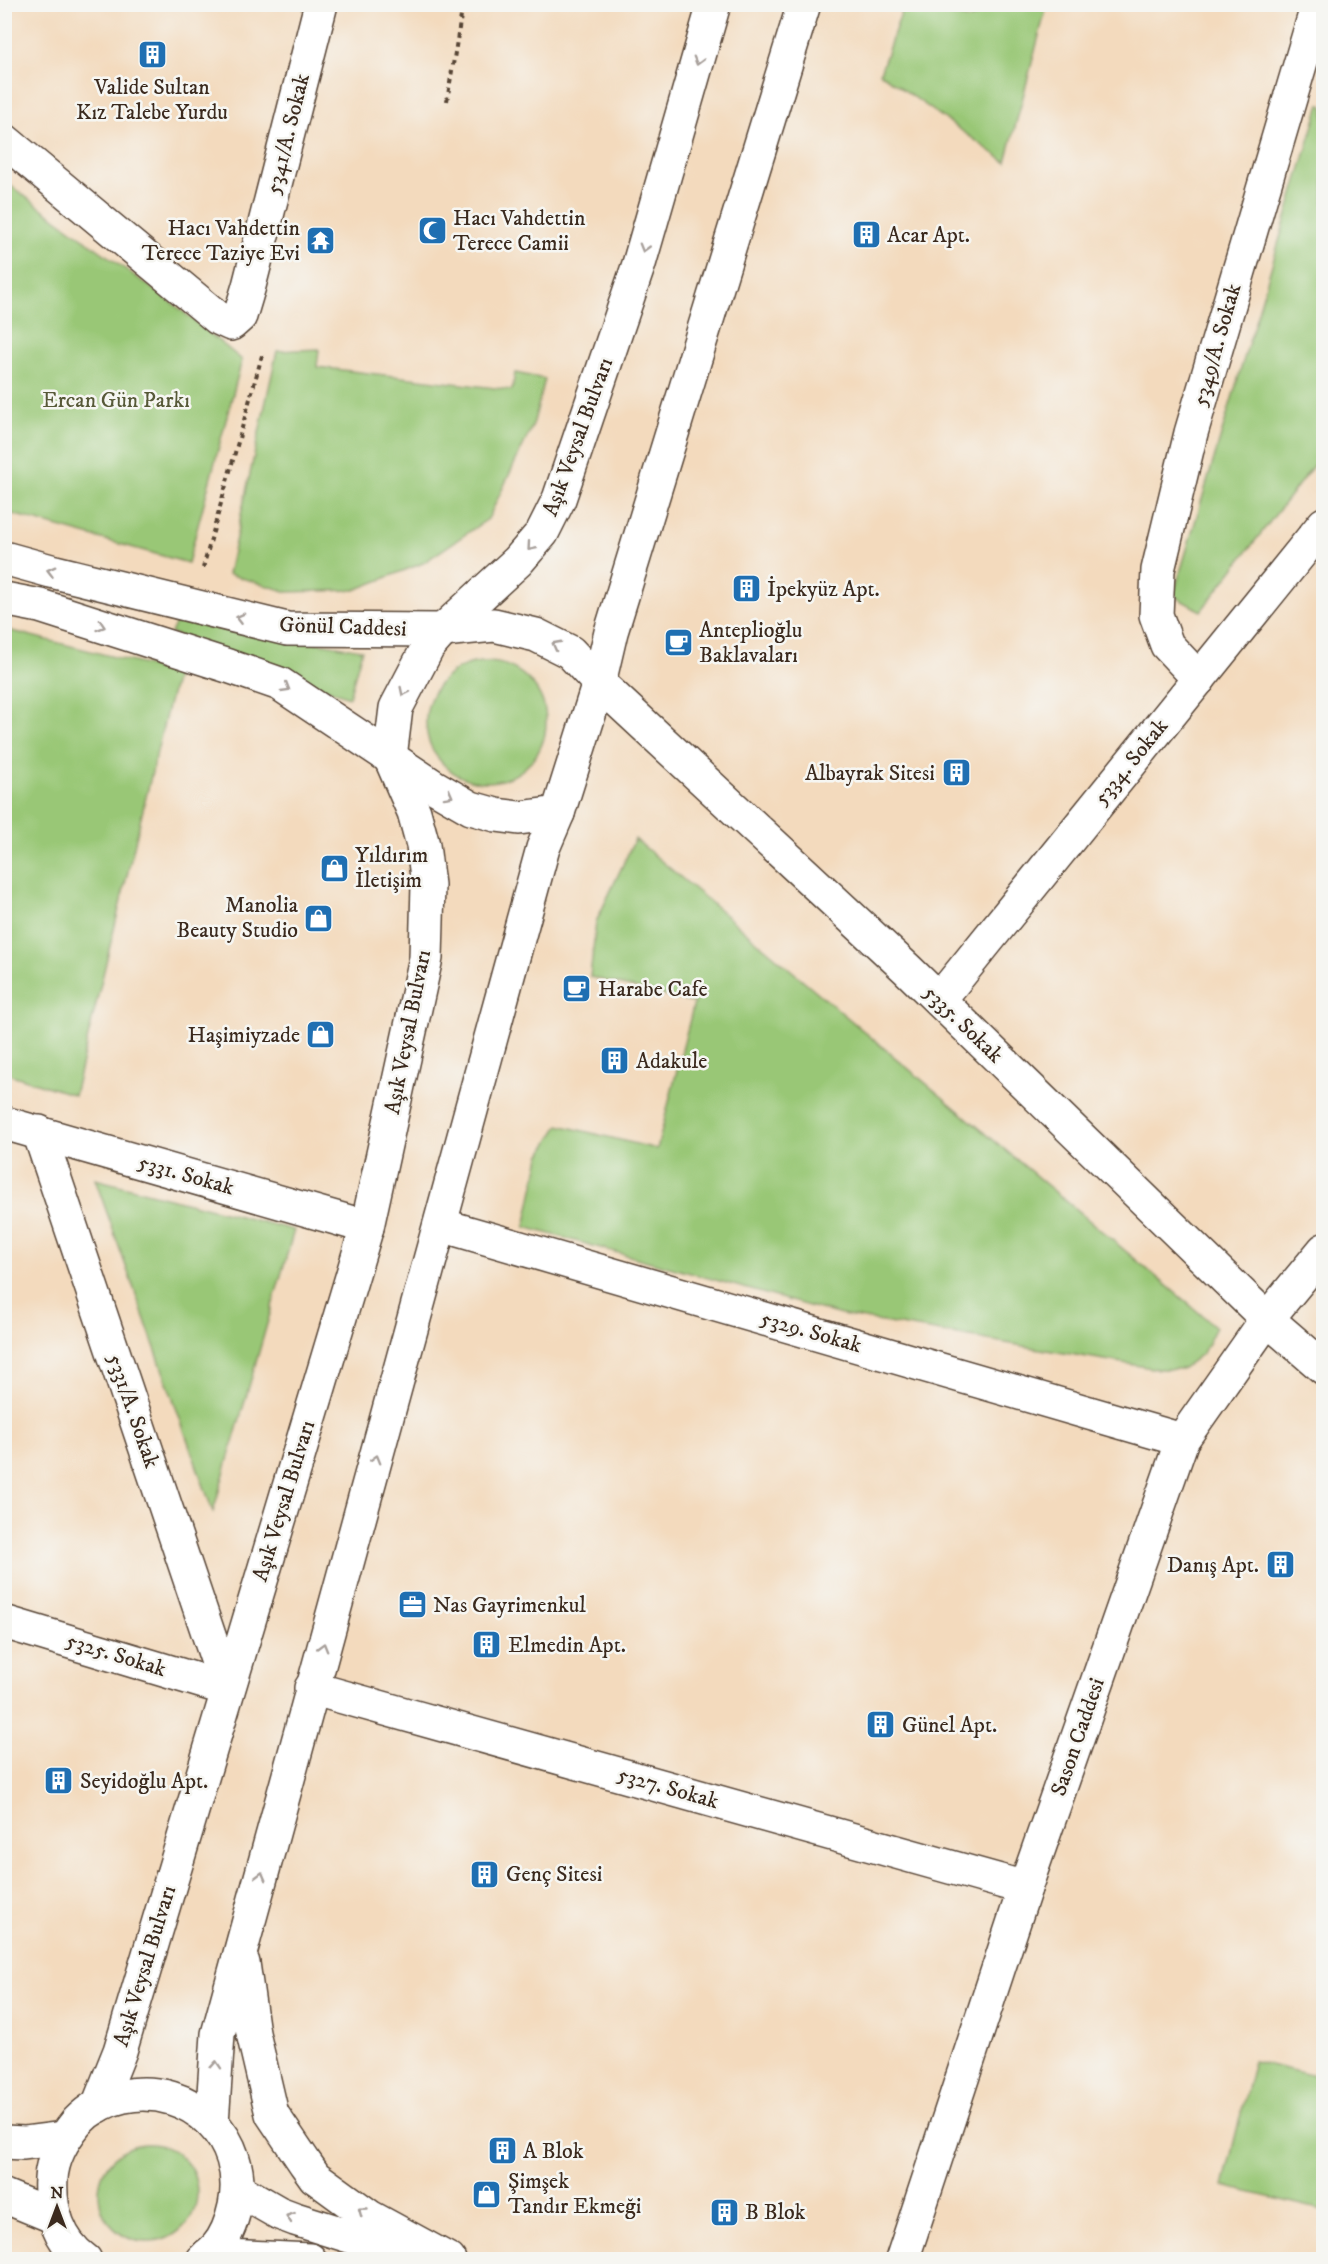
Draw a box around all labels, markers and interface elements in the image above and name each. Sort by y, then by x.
building icon: Valide Sultan Kız Talebe Yurdu [136,39,168,71]
one-way arrow [693,55,705,66]
street label: 5341/A. Sokak [260,71,316,197]
place label: Valide Sultan Kız Talebe Yurdu [76,74,228,126]
place label: Hacı Vahdettin Terece Camii [453,205,586,257]
place label: Hacı Vahdettin Terece Taziye Evi [142,215,300,267]
mosque icon: Hacı Vahdettin Terece Camii [416,215,448,247]
building icon: Acar Apt. [850,219,882,251]
place label: Acar Apt. [887,222,970,249]
temple icon: Hacı Vahdettin Terece Taziye Evi [305,225,337,257]
one-way arrow [639,242,651,253]
street label: 5349/A. Sokak [1187,280,1247,410]
street label: Aşık Veysal Bulvarı [537,354,619,520]
park label: Ercan Gün Parkı [42,387,190,414]
one-way arrow [527,540,538,551]
one-way arrow [46,566,57,578]
building icon: İpekyüz Apt. [730,573,762,605]
place label: İpekyüz Apt. [767,576,880,603]
street label: Gönül Caddesi [279,611,407,643]
one-way arrow [235,612,245,625]
place label: Anteplioğlu Baklavaları [699,617,802,669]
one-way arrow [95,618,106,631]
cafe icon: Anteplioğlu Baklavaları [662,627,694,659]
one-way arrow [552,641,562,652]
one-way arrow [279,681,290,692]
one-way arrow [399,686,411,697]
street label: 5334. Sokak [1088,713,1174,811]
building icon: Albayrak Sitesi [940,757,972,789]
place label: Albayrak Sitesi [805,760,935,787]
one-way arrow [443,788,453,799]
place label: Yıldırım İletişim [355,842,428,894]
shop icon: Yıldırım İletişim [318,852,350,884]
place label: Manolia Beauty Studio [176,892,299,944]
shop icon: Manolia Beauty Studio [303,902,335,934]
street label: Aşık Veysal Bulvarı [379,948,437,1116]
cafe icon: Harabe Cafe [561,973,593,1005]
place label: Harabe Cafe [598,976,708,1003]
street label: 5335. Sokak [917,979,1009,1069]
shop icon: Haşimiyzade [305,1019,337,1051]
place label: Haşimiyzade [188,1022,300,1049]
building icon: Adakule [599,1045,631,1077]
place label: Adakule [636,1048,707,1075]
street label: 5331. Sokak [135,1148,237,1202]
street label: 5329. Sokak [757,1305,865,1359]
street label: 5331/A. Sokak [101,1350,165,1472]
street label: Aşık Veysal Bulvarı [247,1417,321,1585]
one-way arrow [368,1454,381,1464]
building icon: Danış Apt. [1264,1549,1296,1581]
place label: Danış Apt. [1167,1552,1259,1579]
office icon: Nas Gayrimenkul [396,1589,428,1621]
place label: Nas Gayrimenkul [433,1592,586,1619]
street label: 5325. Sokak [63,1627,169,1683]
building icon: Elmedin Apt. [471,1629,503,1661]
place label: Elmedin Apt. [508,1632,626,1659]
one-way arrow [316,1642,328,1653]
street label: Sason Caddesi [1045,1674,1111,1800]
building icon: Günel Apt. [865,1709,897,1741]
place label: Günel Apt. [902,1712,997,1739]
street label: 5327. Sokak [614,1761,722,1815]
building icon: Seyidoğlu Apt. [43,1765,75,1797]
place label: Seyidoğlu Apt. [80,1768,208,1795]
building icon: Genç Sitesi [469,1858,501,1890]
place label: Genç Sitesi [506,1861,602,1888]
one-way arrow [253,1871,266,1881]
street label: Aşık Veysal Bulvarı [108,1882,182,2050]
one-way arrow [209,2060,222,2069]
building icon: A Blok [486,2135,518,2167]
place label: A Blok [523,2138,584,2165]
place label: Şimşek Tandır Ekmeği [508,2168,641,2220]
north arrow [27,2177,87,2237]
shop icon: Şimşek Tandır Ekmeği [471,2178,503,2210]
text: N [50,2183,64,2203]
building icon: B Blok [708,2196,740,2228]
place label: B Blok [745,2199,806,2226]
one-way arrow [357,2207,368,2218]
one-way arrow [285,2212,296,2224]

